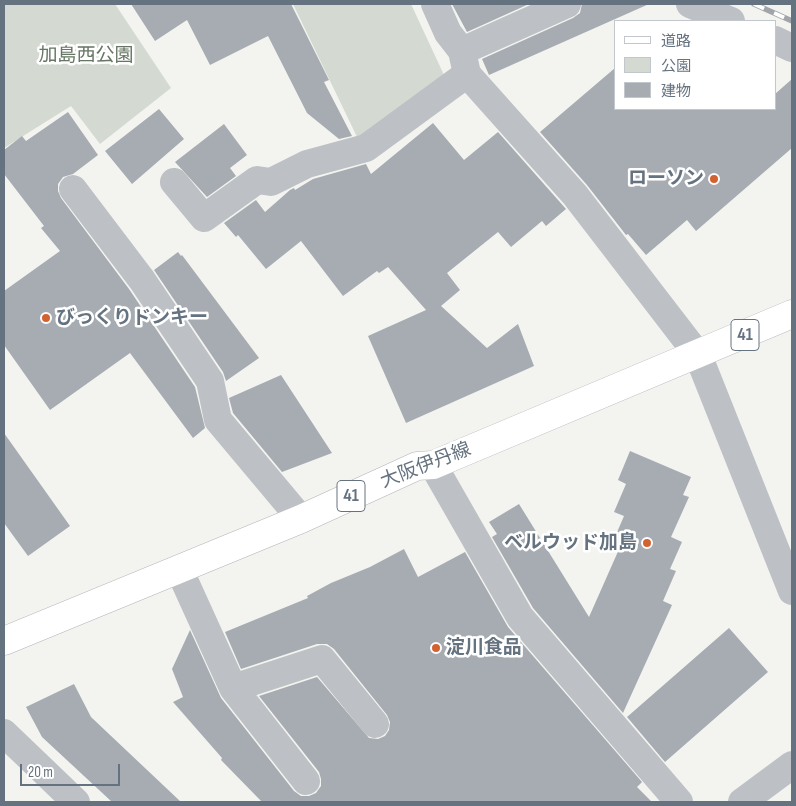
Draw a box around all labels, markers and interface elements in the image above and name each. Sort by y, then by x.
legend [614,20,776,110]
text: 道路 [661,32,691,51]
park label: 加島西公園 [39,45,133,67]
text: 公園 [661,57,691,76]
text: 建物 [661,82,691,101]
place label: ローソン [628,168,704,190]
marker: ローソン [708,173,720,185]
place label: びっくりドンキー [56,307,208,329]
marker: びっくりドンキー [40,312,52,324]
road number: 41 [731,320,759,350]
street label: 大阪伊丹線 [378,438,474,494]
road number: 41 [337,481,365,512]
place label: ベルウッド加島 [504,532,637,554]
marker: ベルウッド加島 [641,537,653,549]
place label: 淀川食品 [446,637,522,659]
marker: 淀川食品 [430,642,442,654]
scale bar [22,754,122,786]
text: 20 m [28,763,53,782]

